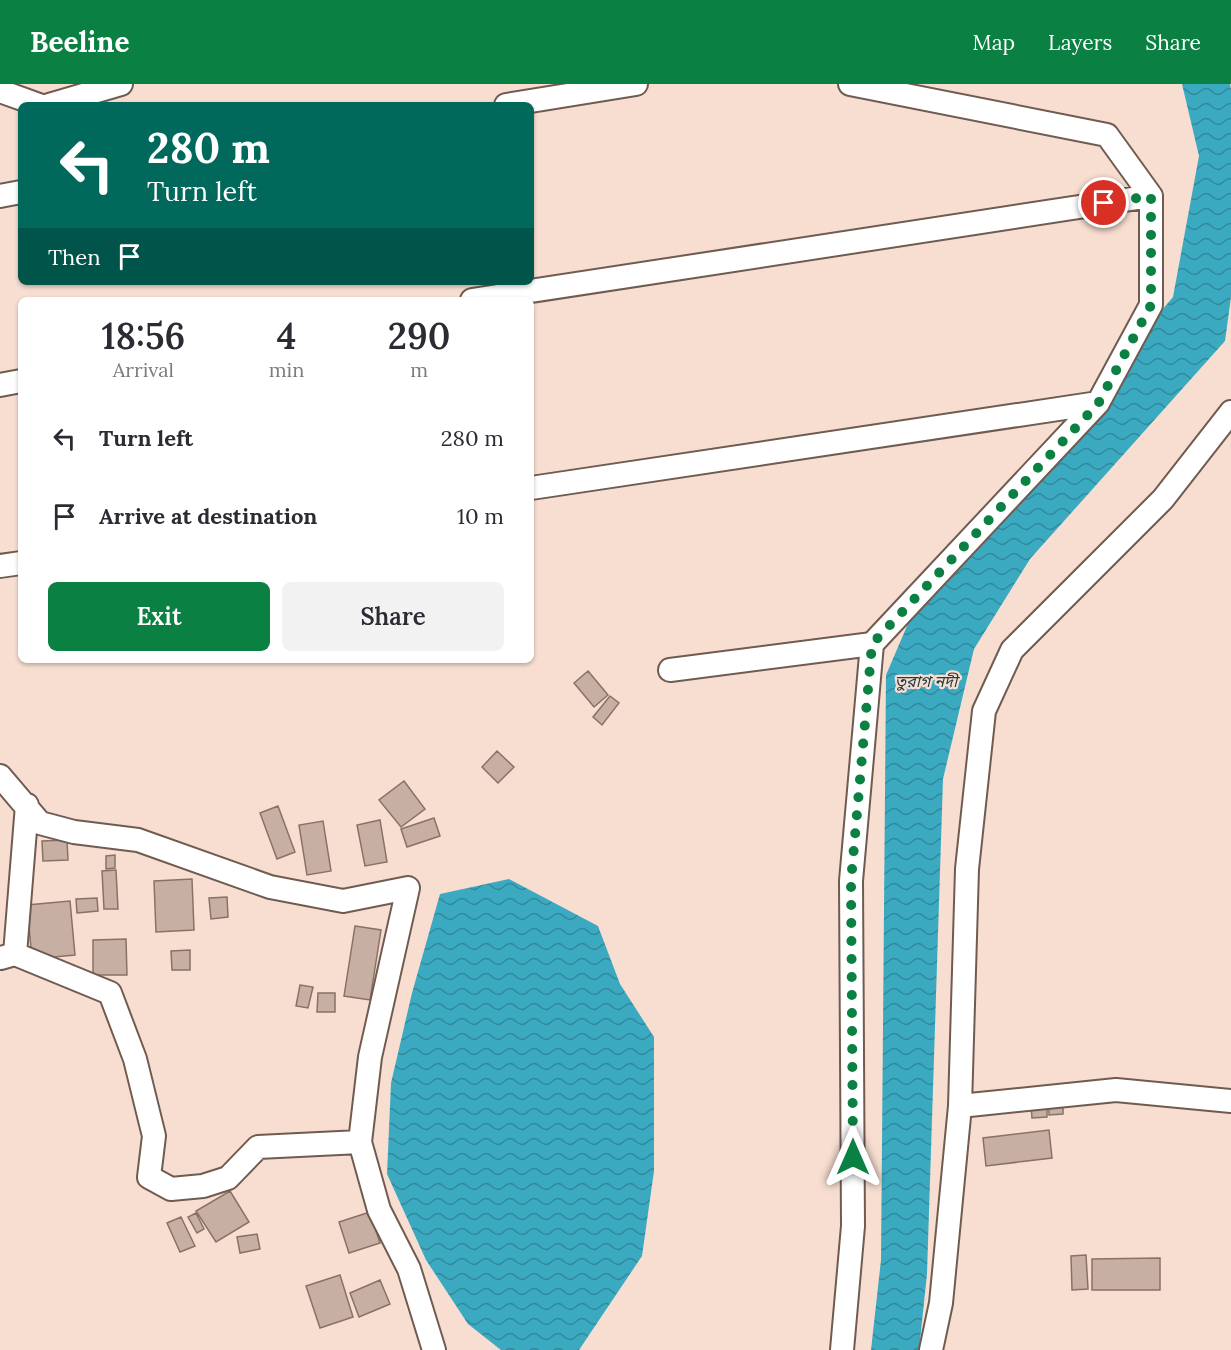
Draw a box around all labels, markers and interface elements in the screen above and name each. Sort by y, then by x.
text: Beeline [30,24,129,60]
text: Map [972,29,1015,56]
text: Layers [1048,29,1112,56]
text: Share [1145,29,1201,56]
text: 280 m [147,121,270,175]
icon: left [48,126,126,204]
text: Turn left [147,174,257,208]
pin [1078,177,1129,228]
icon: arrive [1087,186,1120,219]
icon: arrive [113,240,146,273]
text: Then [48,243,101,271]
text: 18:56 [101,313,185,359]
text: 4 [277,313,296,359]
text: 290 [388,313,451,359]
text: Arrival [113,357,174,382]
text: min [269,357,304,382]
text: m [410,357,428,382]
icon: left [48,422,81,455]
text: Turn left [99,424,193,452]
text: 280 m [441,424,504,452]
icon: arrive [48,500,81,533]
text: Arrive at destination [99,502,317,530]
text: 10 m [457,502,504,530]
button: Exit [48,582,270,651]
button: Share [282,582,504,651]
water label: তুরাগ নদী [895,671,960,691]
position arrow [821,1125,885,1189]

